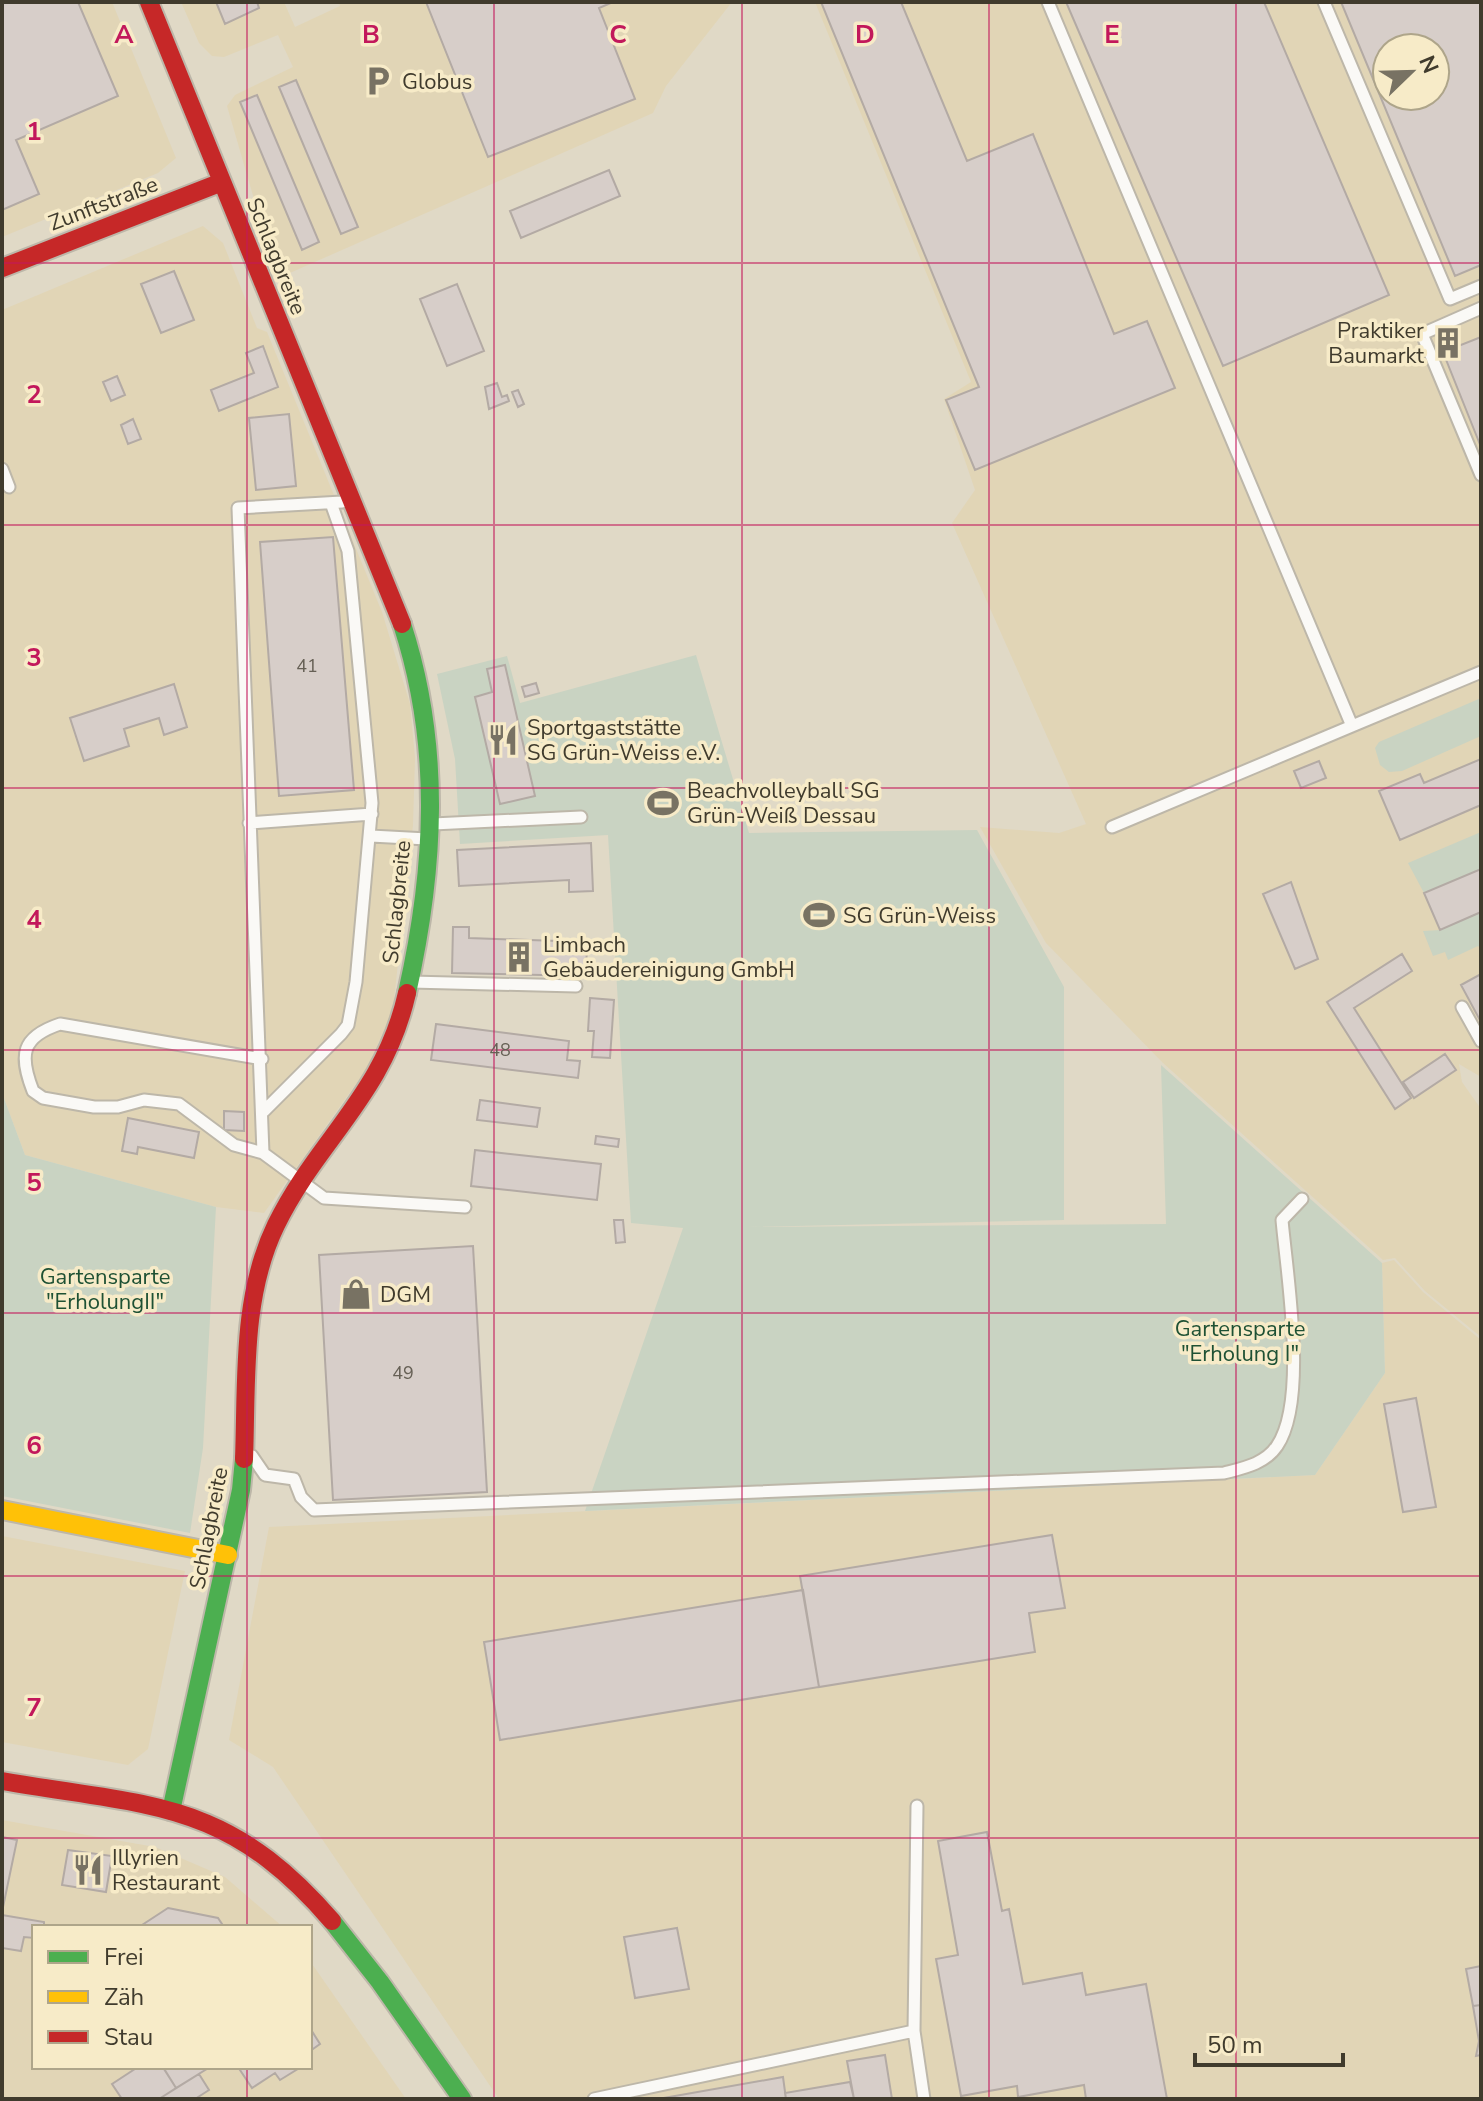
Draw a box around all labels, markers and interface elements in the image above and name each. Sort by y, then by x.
text: A [114,17,134,52]
text: B [362,17,380,52]
text: C [609,17,627,52]
text: D [855,17,875,52]
text: E [1104,17,1120,52]
north arrow [1371,32,1451,112]
text: N [1411,51,1446,78]
parking icon: Globus [361,64,395,98]
place label: Globus [402,67,472,97]
text: 1 [26,114,42,149]
street label: Zunftstraße [44,169,162,239]
street label: Schlagbreite [239,193,313,319]
place label: Praktiker Baumarkt [1328,316,1424,371]
building icon: Praktiker Baumarkt [1431,326,1465,360]
text: 2 [26,377,42,412]
text: 3 [26,640,42,675]
house number: 41 [296,654,318,678]
place label: Sportgaststätte SG Grün-Weiss e.V. [527,713,720,768]
restaurant icon: Sportgaststätte SG Grün-Weiss e.V. [486,723,520,757]
place label: Beachvolleyball SG Grün-Weiß Dessau [687,776,880,831]
sports icon: Beachvolleyball SG Grün-Weiß Dessau [646,786,680,820]
street label: Schlagbreite [376,839,418,965]
sports icon: SG Grün-Weiss [802,898,836,932]
place label: SG Grün-Weiss [843,901,996,931]
text: 4 [26,902,42,937]
place label: Limbach Gebäudereinigung GmbH [543,930,795,985]
building icon: Limbach Gebäudereinigung GmbH [502,940,536,974]
house number: 48 [489,1038,511,1062]
text: 5 [26,1165,42,1200]
park label: Gartensparte "ErholungII" [40,1262,170,1317]
shop icon: DGM [339,1277,373,1311]
place label: DGM [380,1280,431,1310]
park label: Gartensparte "Erholung I" [1175,1314,1305,1369]
house number: 49 [392,1361,414,1385]
text: 6 [26,1428,42,1463]
street label: Schlagbreite [182,1464,236,1592]
text: 7 [26,1690,42,1725]
place label: Illyrien Restaurant [112,1843,220,1898]
restaurant icon: Illyrien Restaurant [71,1853,105,1887]
legend [32,1925,312,2069]
text: Frei [104,1941,144,1973]
text: Zäh [104,1981,144,2013]
scale bar [1195,2017,1343,2067]
text: Stau [104,2021,153,2053]
text: 50 m [1207,2029,1263,2061]

